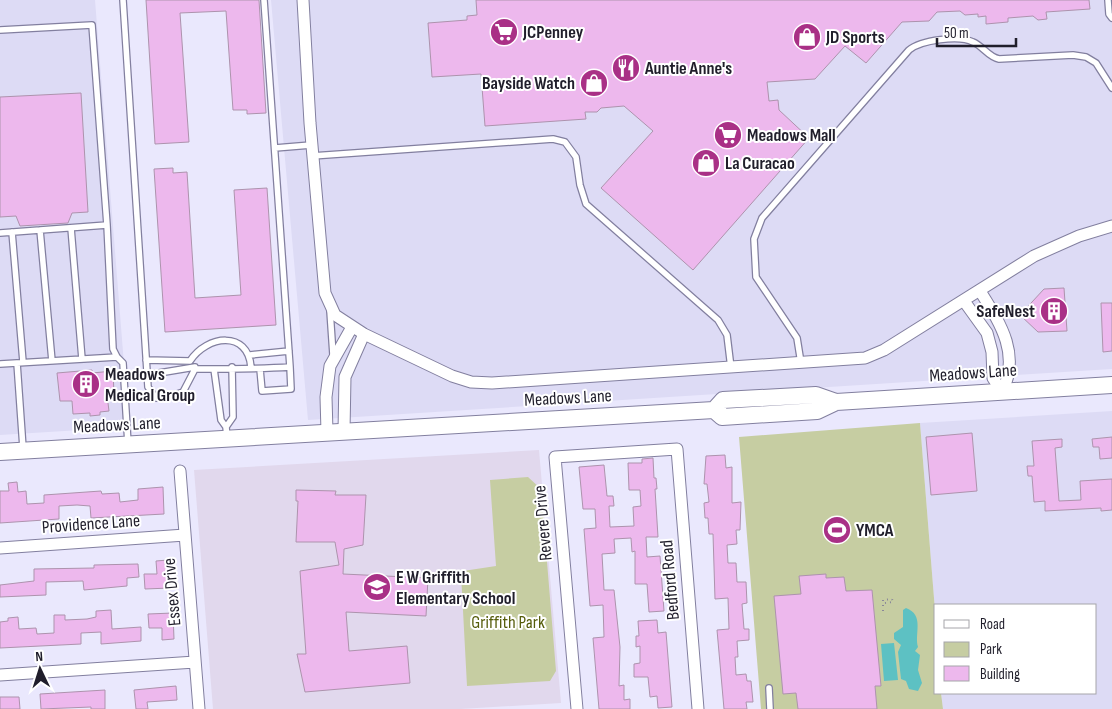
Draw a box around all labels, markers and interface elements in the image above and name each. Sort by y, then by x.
scale bar [937,15,1016,47]
supermarket icon: JCPenney [489,17,519,47]
place label: JCPenney [522,22,584,43]
shop icon: JD Sports [792,22,822,52]
text: 50 m [944,24,969,43]
place label: JD Sports [825,27,885,48]
restaurant icon: Auntie Anne's [611,53,641,83]
place label: Auntie Anne's [644,58,732,79]
shop icon: Bayside Watch [579,68,609,98]
place label: Bayside Watch [482,73,575,94]
supermarket icon: Meadows Mall [713,120,743,150]
place label: Meadows Mall [747,125,836,146]
shop icon: La Curacao [691,148,721,178]
place label: La Curacao [725,153,795,174]
building icon: SafeNest [1039,296,1069,326]
place label: SafeNest [976,301,1035,322]
street label: Meadows Lane [929,359,1017,387]
place label: Meadows Medical Group [105,364,195,406]
building icon: Meadows Medical Group [71,369,101,399]
street label: Meadows Lane [524,385,612,411]
street label: Meadows Lane [73,412,161,438]
street label: Revere Drive [529,484,557,562]
street label: Providence Lane [41,510,141,538]
sports icon: YMCA [822,515,852,545]
place label: YMCA [856,520,894,541]
street label: Bedford Road [656,539,684,621]
street label: Essex Drive [159,557,185,627]
place label: E W Griffith Elementary School [396,567,515,609]
school or university icon: E W Griffith Elementary School [362,572,392,602]
legend [934,604,1097,694]
park label: Griffith Park [471,612,545,633]
text: Road [980,615,1005,634]
text: Park [980,640,1002,659]
north arrow [15,644,65,694]
text: N [35,648,43,665]
text: Building [980,665,1020,684]

